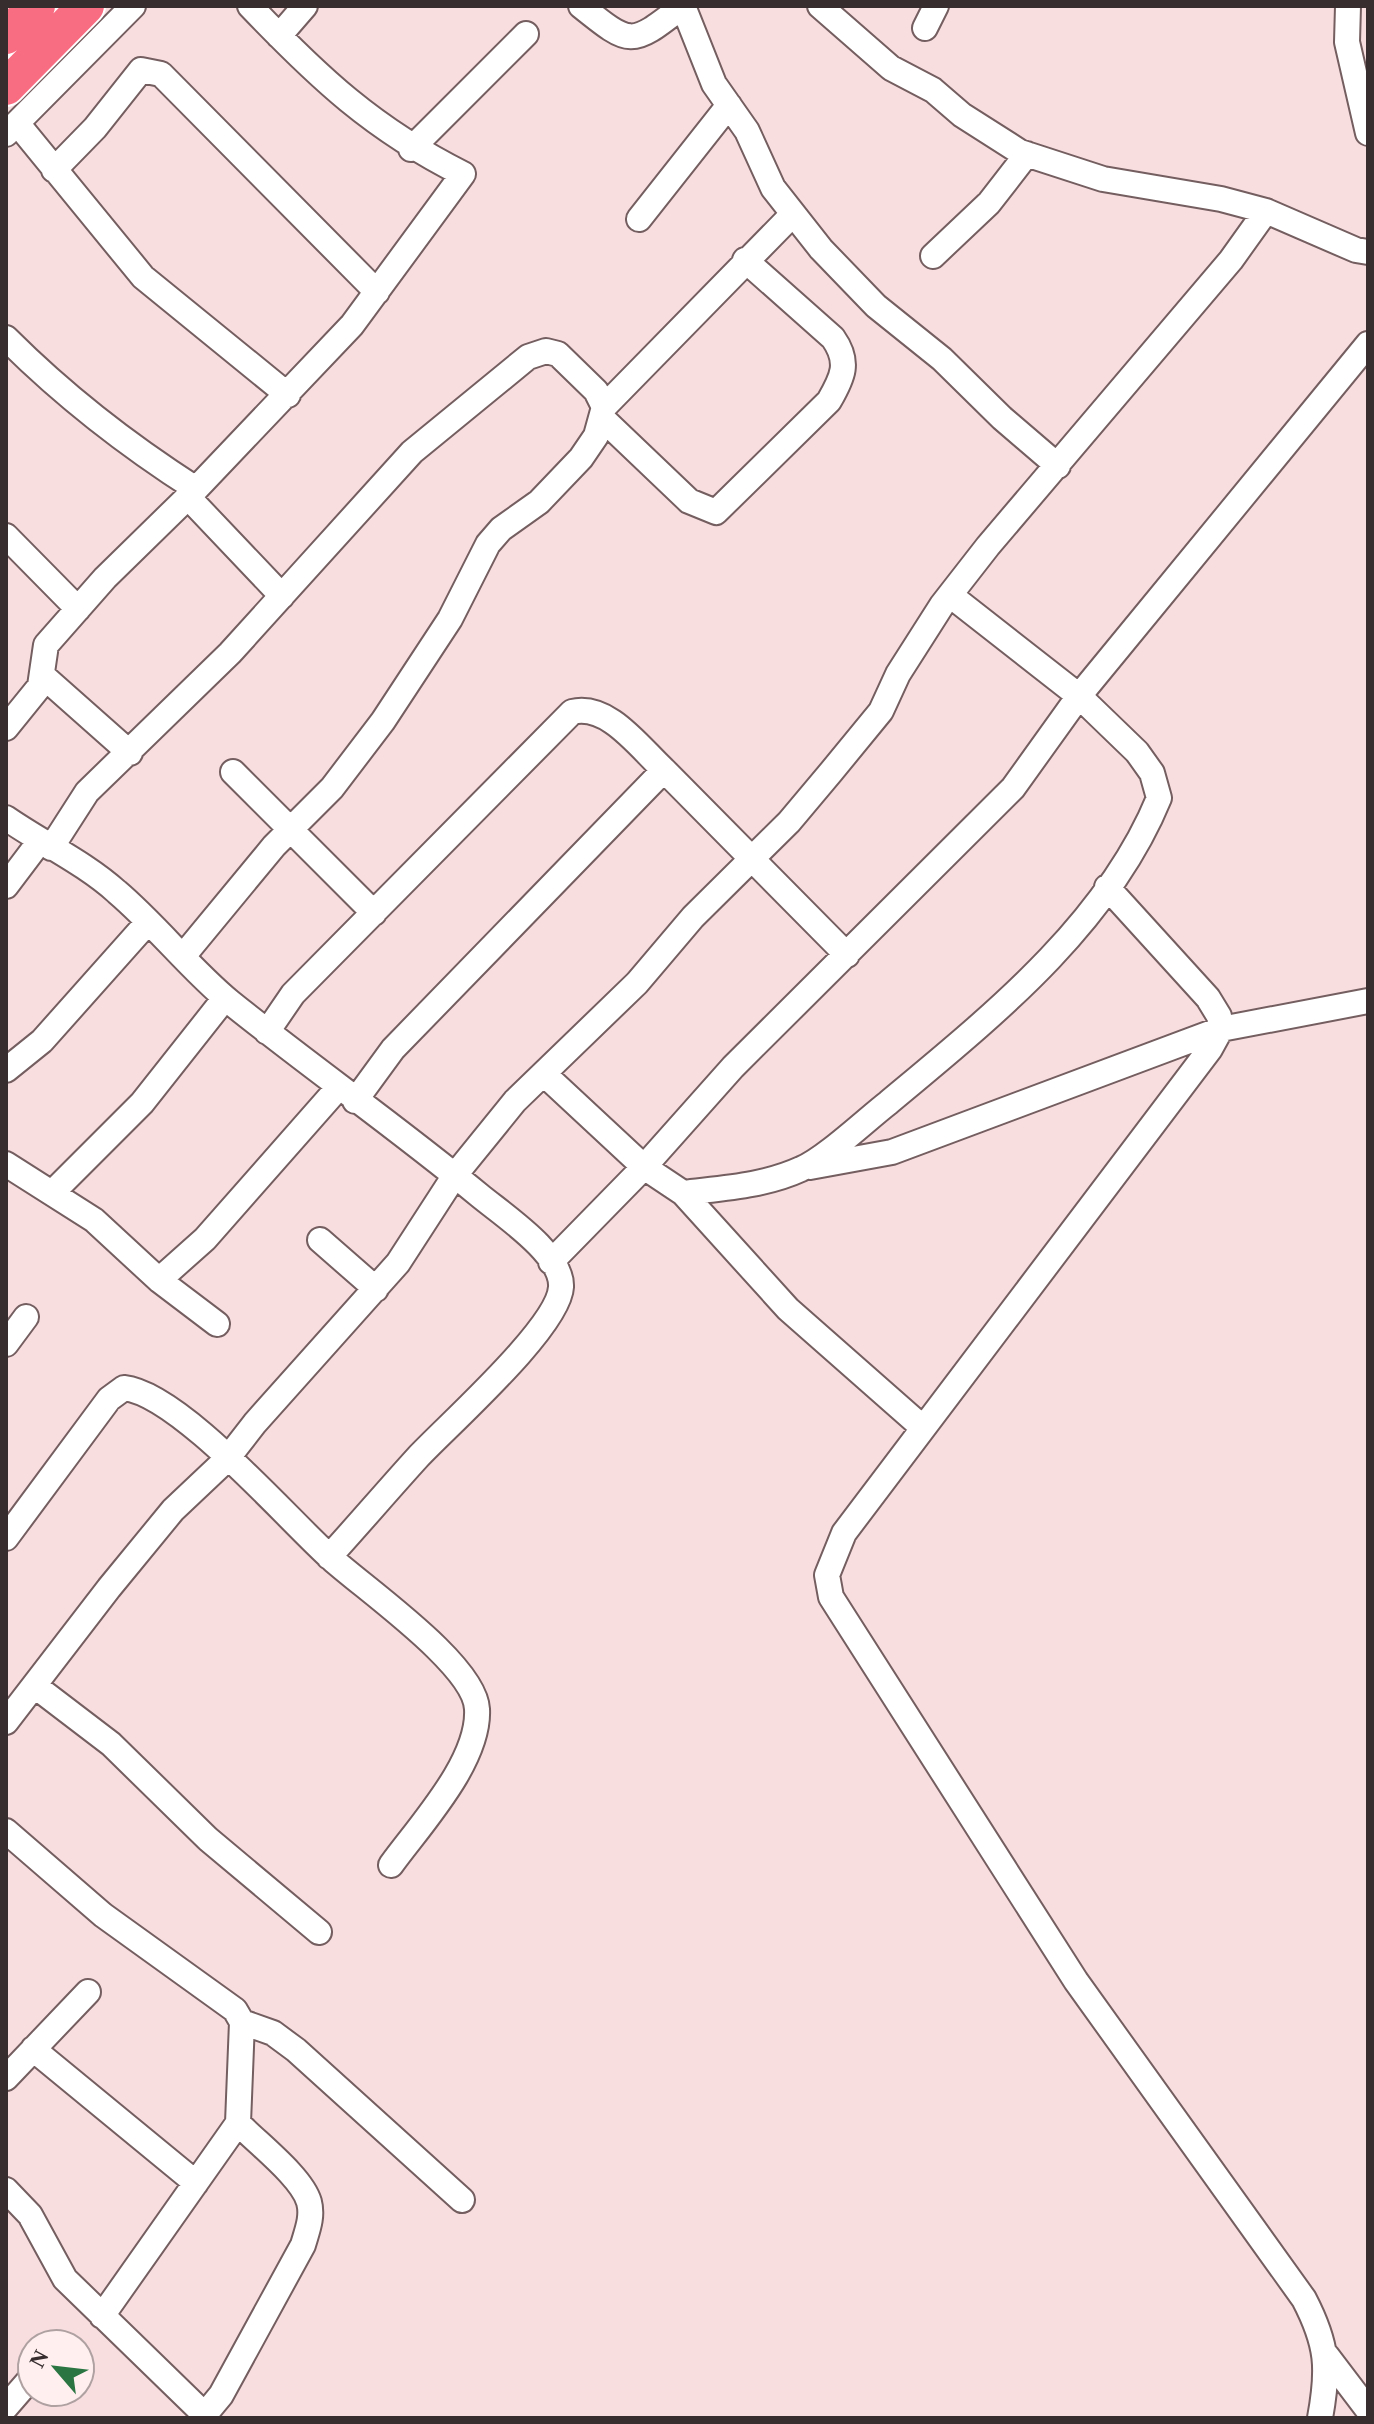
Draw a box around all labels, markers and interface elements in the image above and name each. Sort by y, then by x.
north arrow [16,2328,96,2408]
text: N [24,2346,54,2372]

